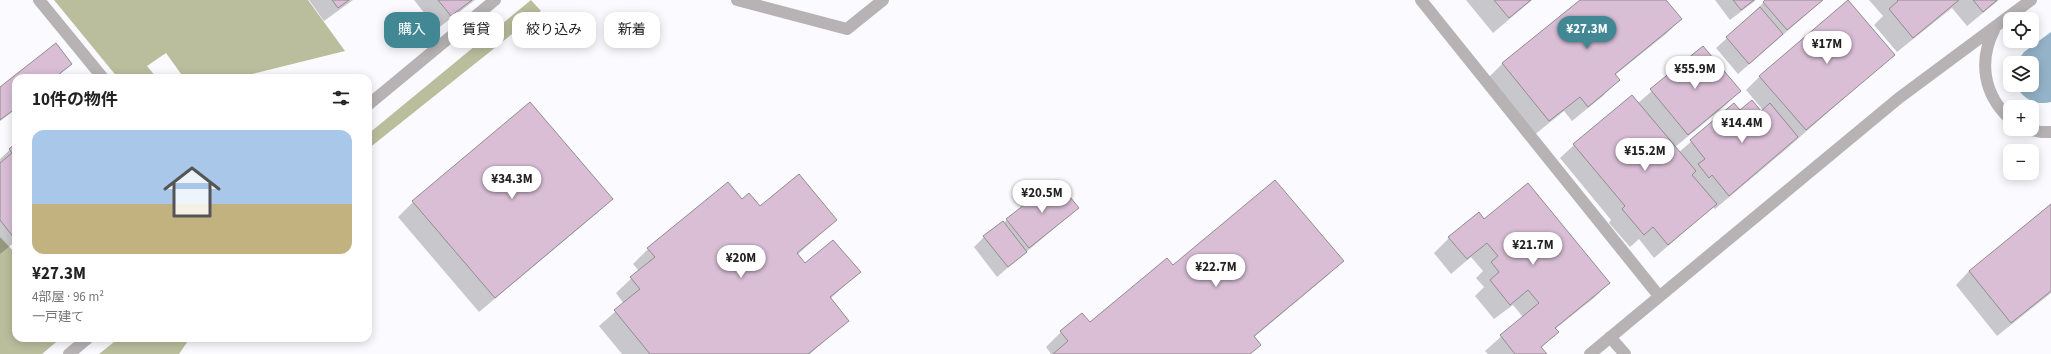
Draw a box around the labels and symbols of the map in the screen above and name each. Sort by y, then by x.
pin: ¥27.3M [1554,16,1620,50]
pin: ¥17M [1803,31,1851,65]
pin: ¥55.9M [1662,56,1728,90]
pin: ¥14.4M [1709,110,1775,144]
pin: ¥15.2M [1612,138,1678,172]
pin: ¥34.3M [479,166,545,200]
pin: ¥20.5M [1009,180,1075,214]
pin: ¥21.7M [1500,232,1566,266]
pin: ¥20M [717,245,765,279]
pin: ¥22.7M [1183,254,1249,288]

